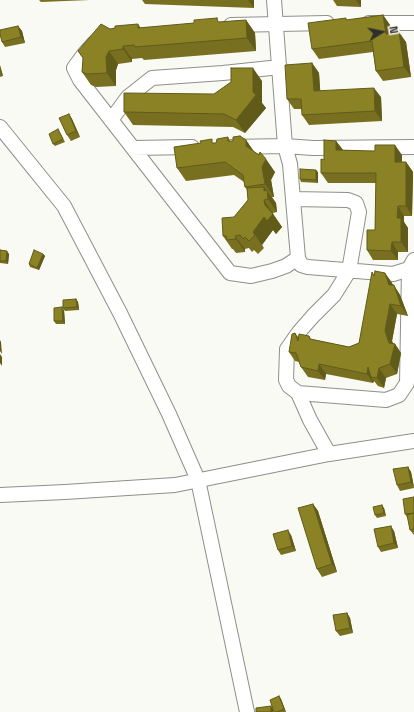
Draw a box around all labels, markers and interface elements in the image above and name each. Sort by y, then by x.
north arrow [362,12,402,52]
text: N [386,25,401,35]

